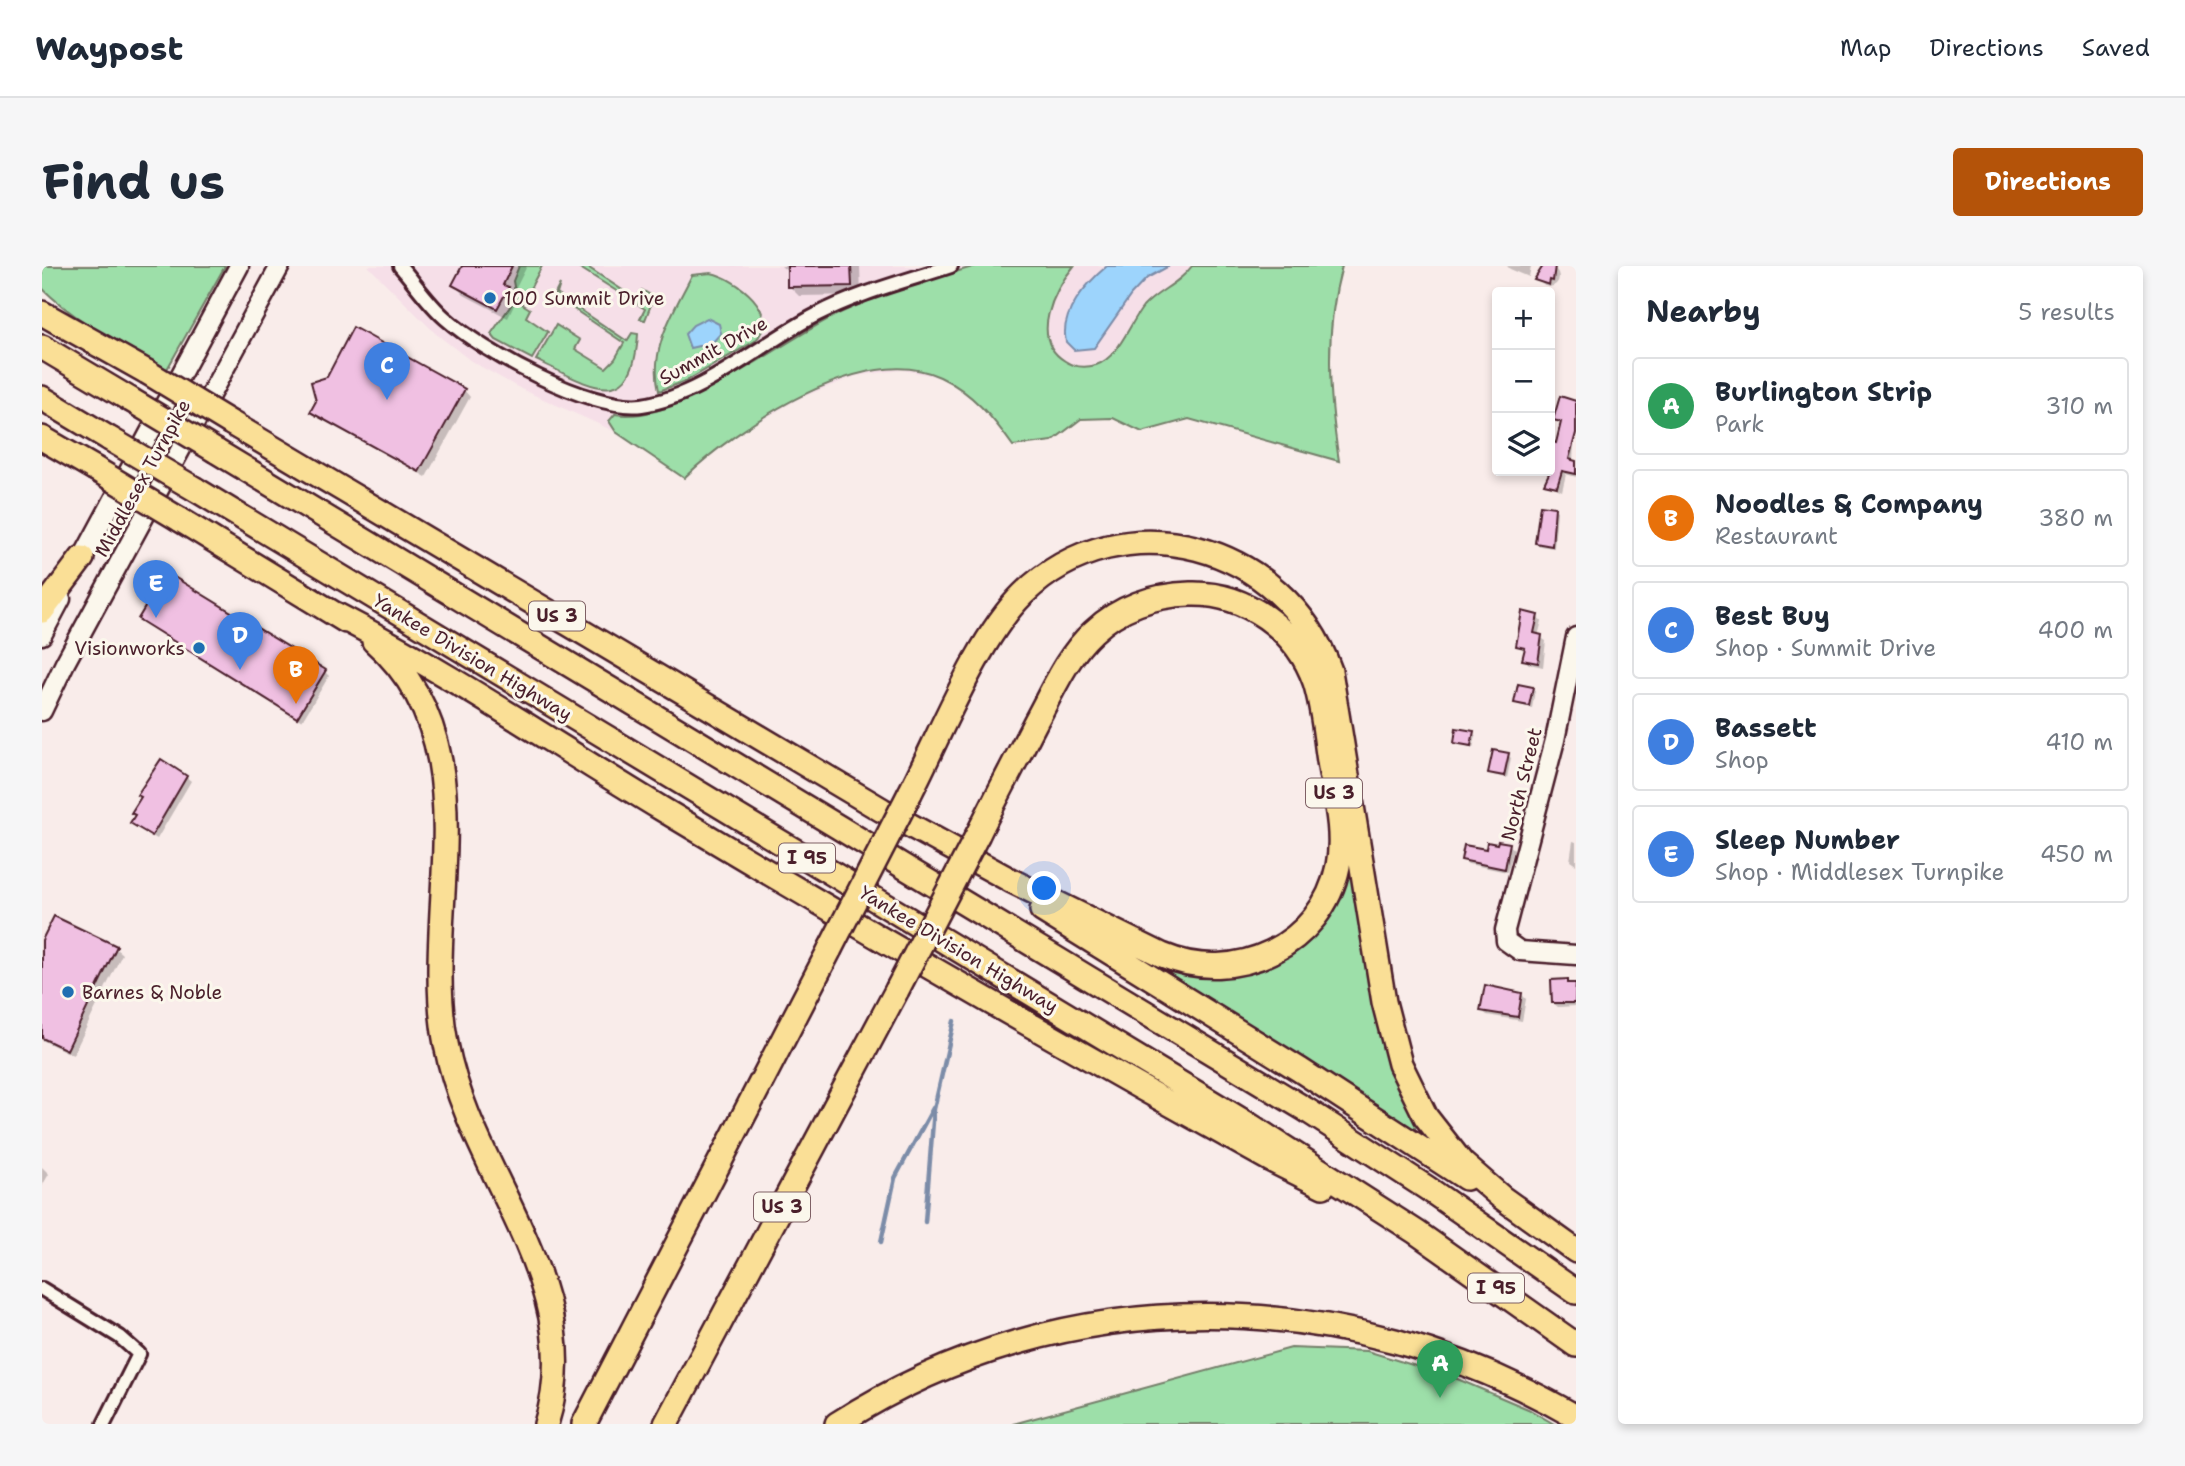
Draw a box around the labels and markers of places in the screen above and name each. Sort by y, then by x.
place label: 100 Summit Drive [504,286,665,311]
marker: 100 Summit Drive [482,290,498,306]
pin: C [364,342,410,400]
pin: E [133,560,179,618]
pin: D [217,612,263,670]
place label: Visionworks [74,636,185,661]
marker: Visionworks [191,640,207,656]
pin: B [273,646,319,704]
place label: Barnes & Noble [82,980,222,1005]
marker: Barnes & Noble [60,984,76,1000]
pin: A [1417,1340,1463,1398]

